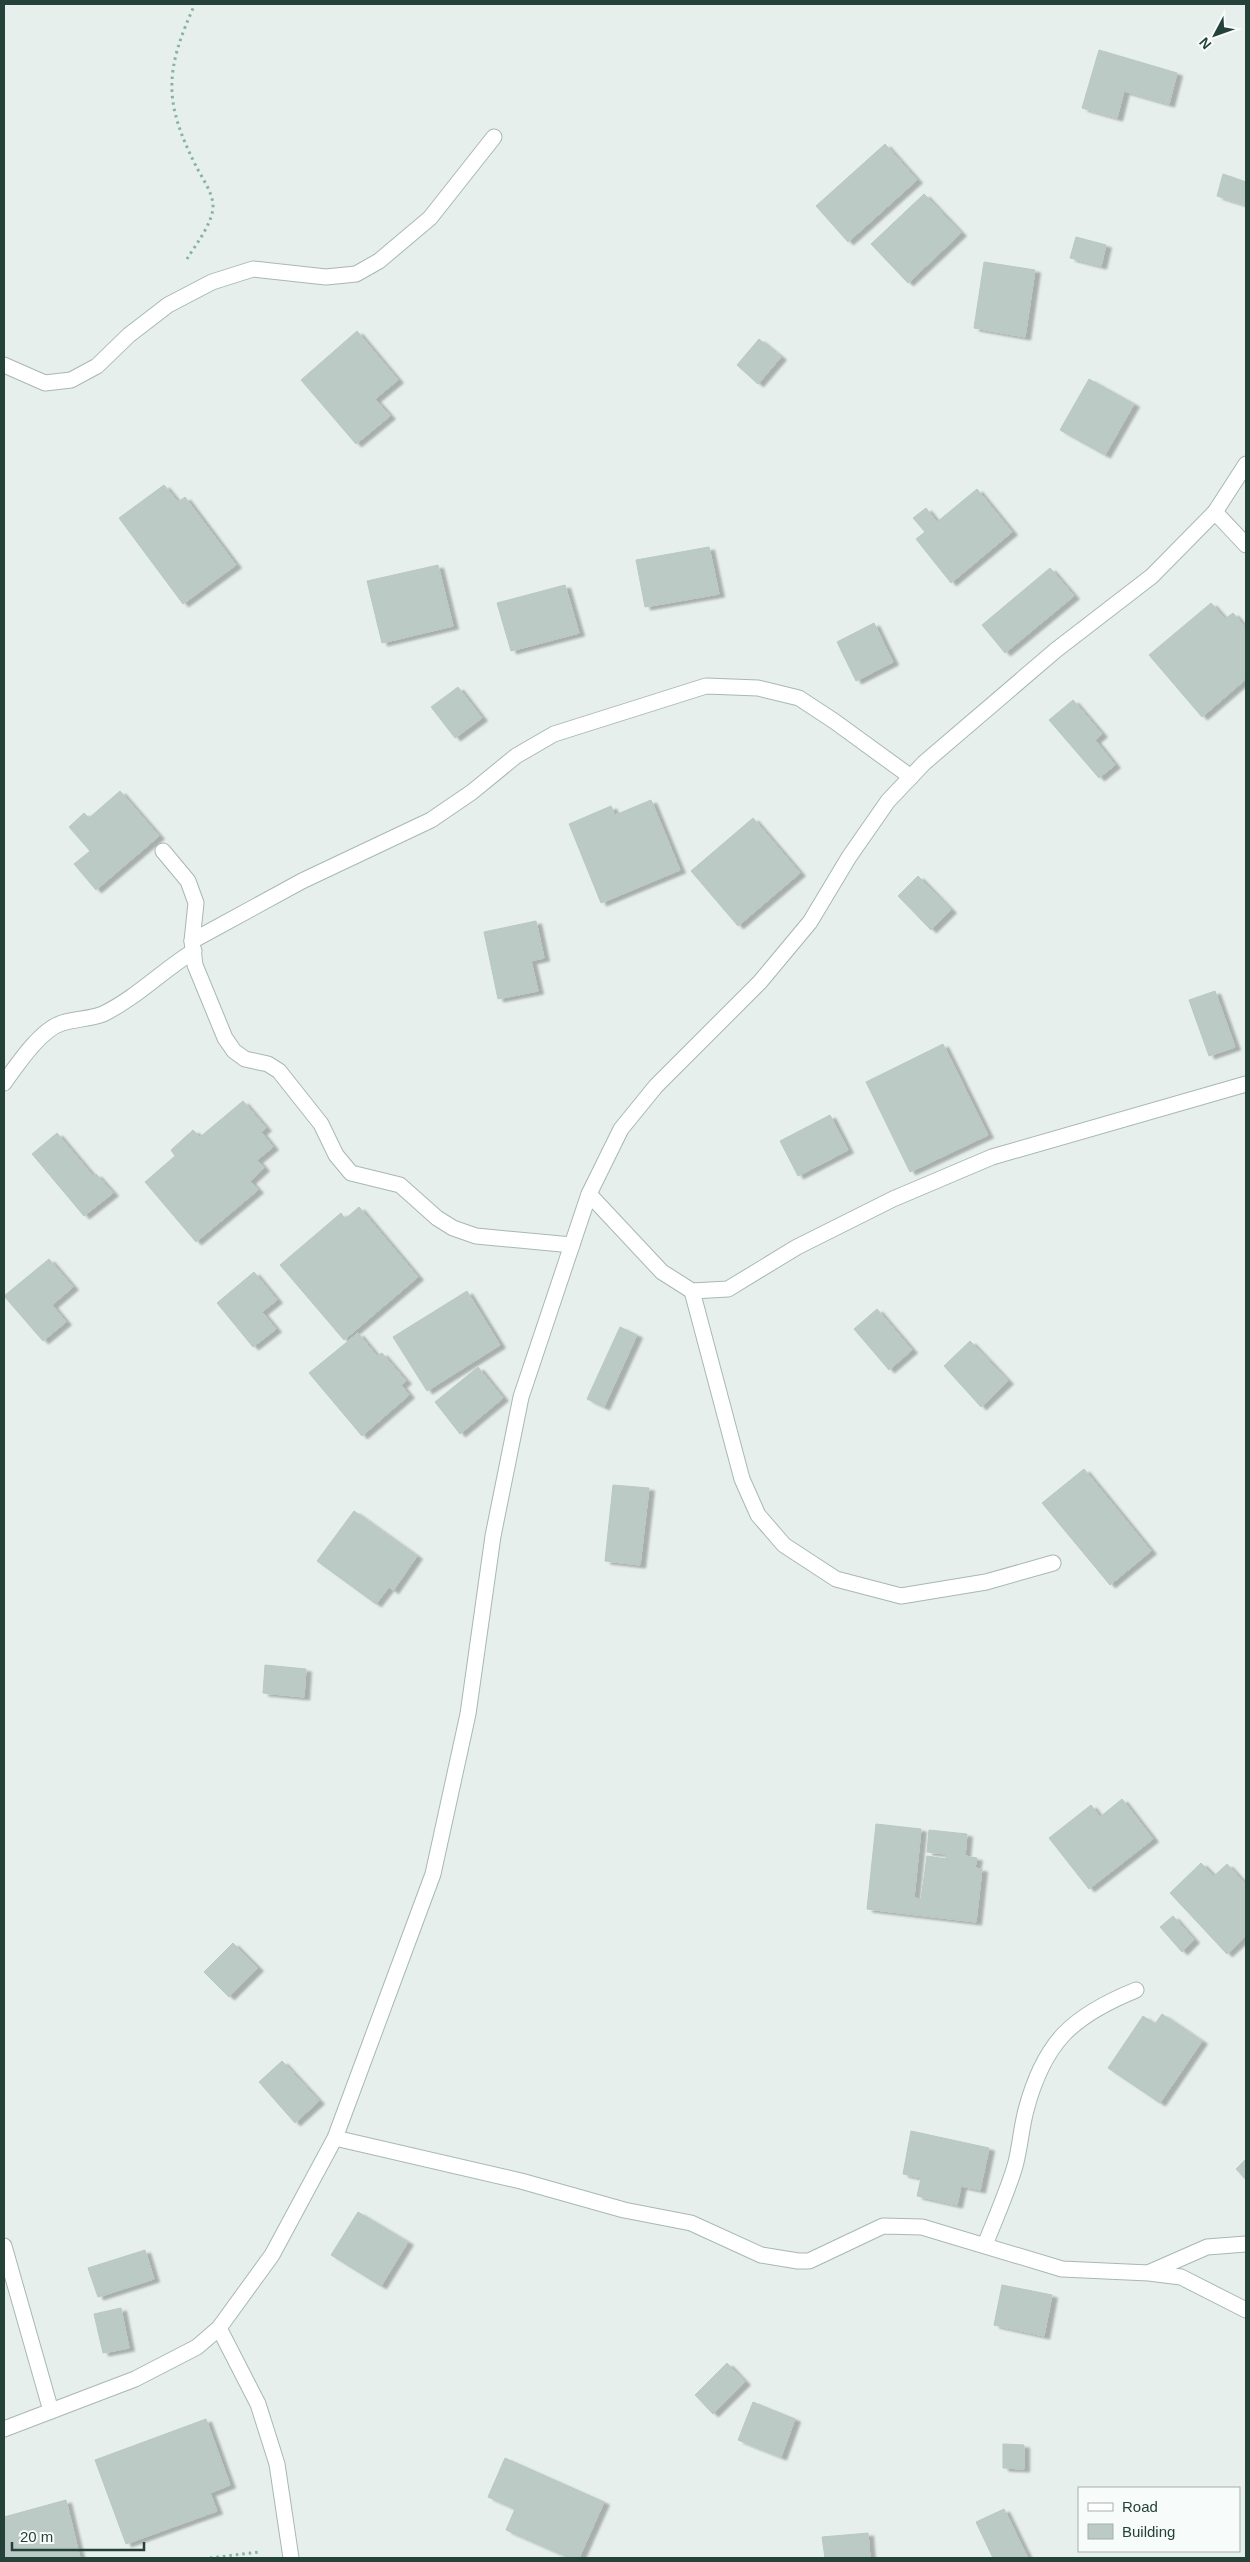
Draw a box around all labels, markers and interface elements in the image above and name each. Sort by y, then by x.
north arrow [1190,10,1240,60]
text: N [1196,34,1215,53]
legend [1078,2487,1240,2552]
text: Road [1122,2498,1158,2515]
scale bar [12,2520,145,2552]
text: Building [1122,2523,1175,2540]
text: 20 m [20,2528,53,2545]

